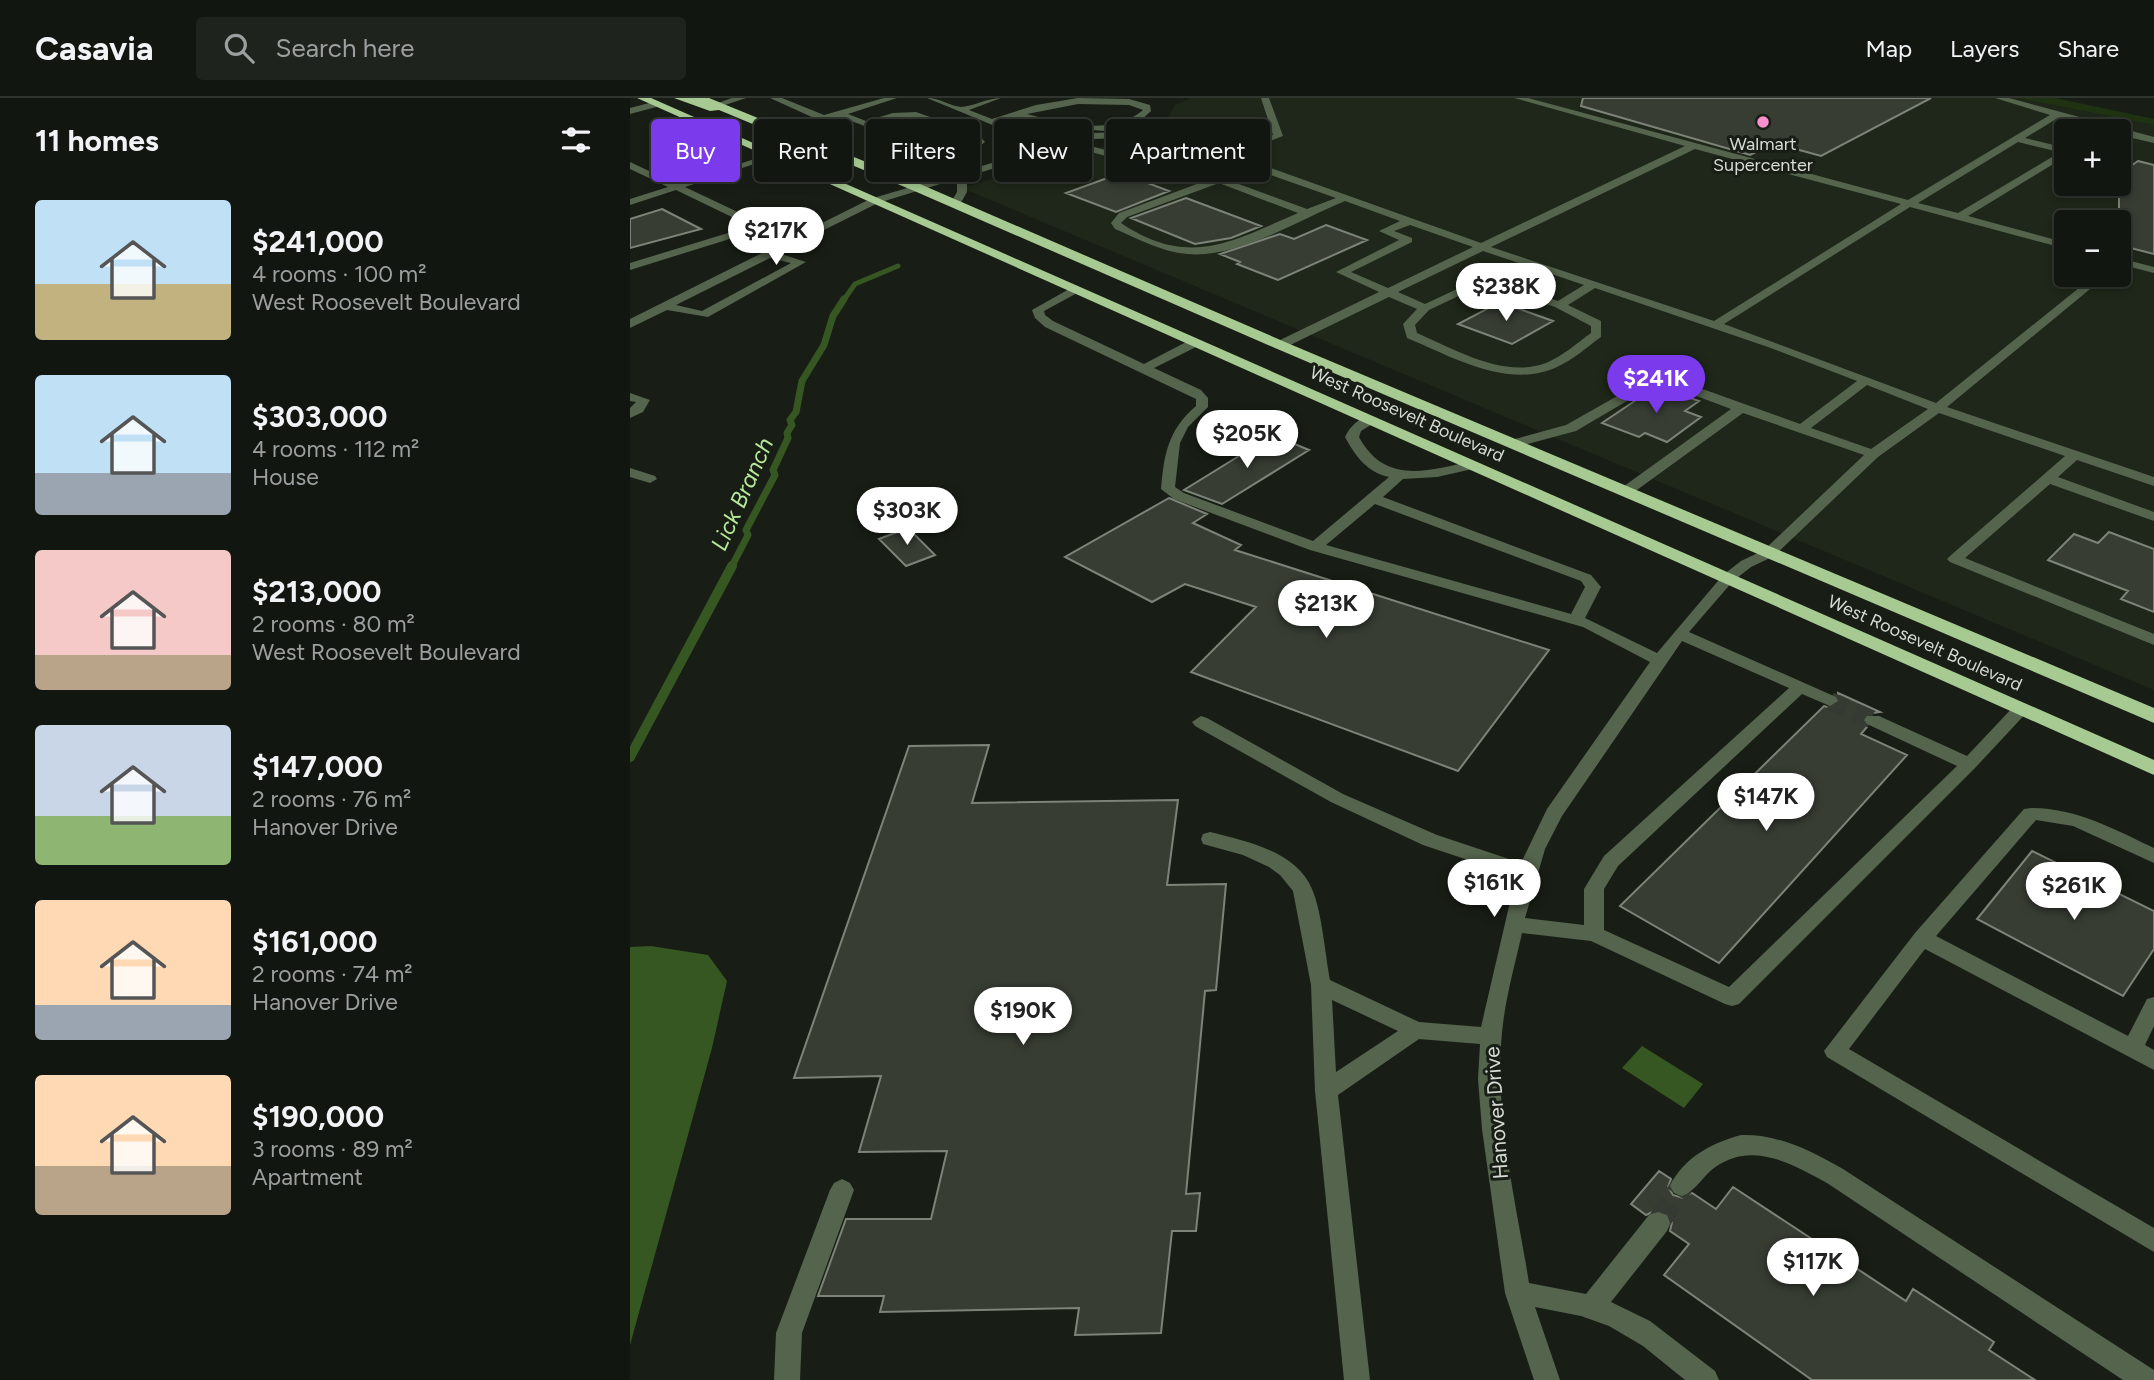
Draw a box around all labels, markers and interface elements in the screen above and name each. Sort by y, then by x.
search box [196,17,686,80]
text: Casavia [35,29,154,68]
icon: search [220,29,258,67]
text: Search here [276,32,415,64]
text: Map [1865,34,1912,63]
text: Layers [1950,34,2019,63]
text: Share [2057,34,2119,63]
marker: Walmart Supercenter [1755,114,1771,130]
chip: Buy [651,119,740,182]
chip: Rent [754,119,852,182]
chip: Filters [866,119,980,182]
chip: New [994,119,1092,182]
chip: Apartment [1106,119,1270,182]
map controls [2054,119,2131,287]
button: + [2054,119,2131,196]
icon: filters [557,121,595,159]
text: 11 homes [35,122,159,159]
place label: Walmart Supercenter [1713,133,1813,176]
pin: $217K [727,208,825,267]
button: − [2054,210,2131,287]
text: $217K [744,216,808,244]
text: $241,000 [252,223,384,260]
icon: home [91,228,175,312]
text: 4 rooms · 100 m² [252,260,426,288]
pin: $238K [1457,264,1555,323]
text: $238K [1472,272,1540,300]
text: West Roosevelt Boulevard [252,288,521,316]
pin: $241K [1607,356,1705,415]
street label: West Roosevelt Boulevard [1306,361,1508,467]
text: $241K [1623,364,1689,392]
text: $303,000 [252,398,387,435]
icon: home [91,403,175,487]
pin: $205K [1198,410,1296,470]
text: $205K [1212,419,1282,447]
water label: Lick Branch [705,433,779,555]
text: 4 rooms · 112 m² [252,435,419,463]
text: House [252,463,319,491]
pin: $303K [858,488,956,547]
text: $303K [873,496,941,524]
text: $213,000 [252,573,381,610]
icon: home [91,578,175,662]
pin: $213K [1277,580,1375,640]
text: $213K [1294,589,1358,617]
street label: West Roosevelt Boulevard [1824,590,2026,696]
text: 2 rooms · 80 m² [252,610,415,638]
text: West Roosevelt Boulevard [252,638,521,666]
text: $147,000 [252,748,383,785]
icon: home [91,753,175,837]
pin: $147K [1717,774,1815,833]
text: $147K [1733,782,1799,810]
text: 2 rooms · 76 m² [252,785,411,813]
text: Hanover Drive [252,813,398,841]
pin: $161K [1445,860,1543,919]
pin: $261K [2025,862,2123,922]
text: $161K [1464,868,1524,896]
text: $261K [2042,871,2106,899]
text: $161,000 [252,923,377,960]
icon: home [91,928,175,1012]
text: 2 rooms · 74 m² [252,960,413,988]
text: Hanover Drive [252,988,398,1016]
pin: $190K [974,988,1072,1047]
text: $190K [990,996,1056,1024]
street label: Hanover Drive [1479,1046,1513,1180]
text: $190,000 [252,1098,384,1135]
icon: home [91,1103,175,1187]
text: 3 rooms · 89 m² [252,1135,413,1163]
text: Apartment [252,1163,363,1191]
pin: $117K [1764,1238,1862,1298]
text: $117K [1783,1247,1843,1275]

